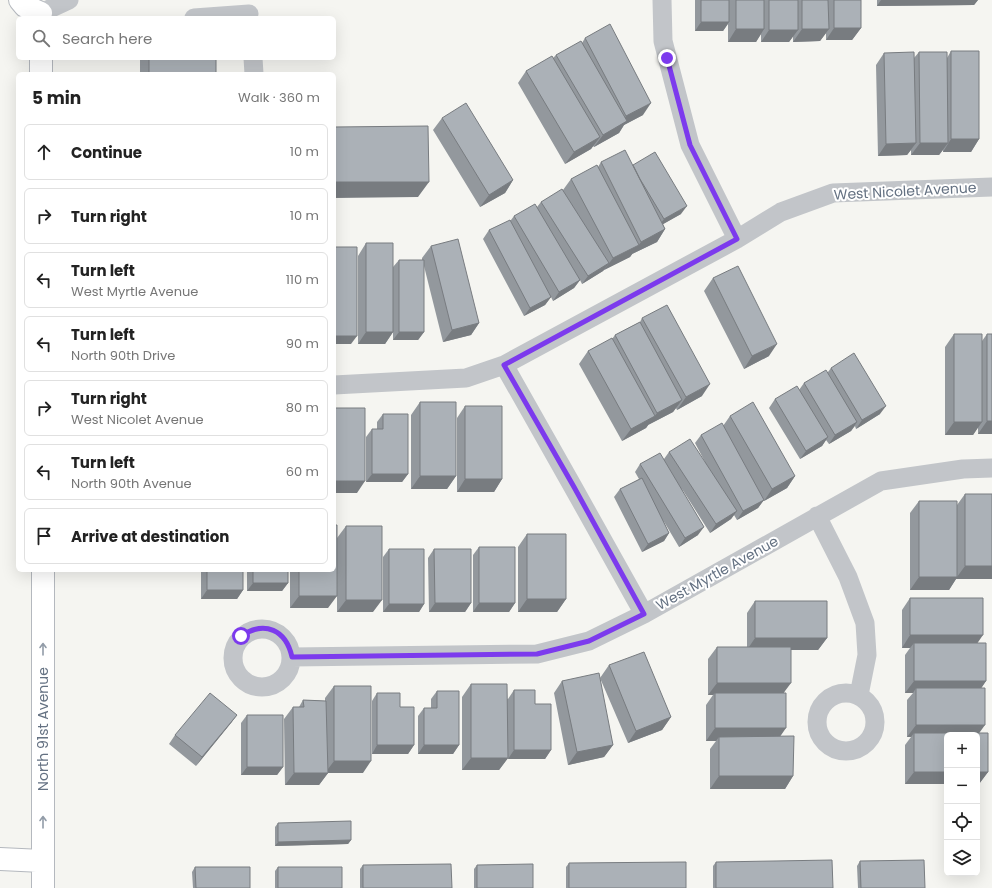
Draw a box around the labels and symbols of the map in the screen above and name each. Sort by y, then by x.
route end [658,49,676,67]
street label: West Nicolet Avenue [833,177,977,205]
street label: West Myrtle Avenue [652,531,782,615]
route start [232,627,250,645]
one-way arrow [39,643,47,656]
street label: North 91st Avenue [33,667,53,791]
one-way arrow [39,816,47,829]

